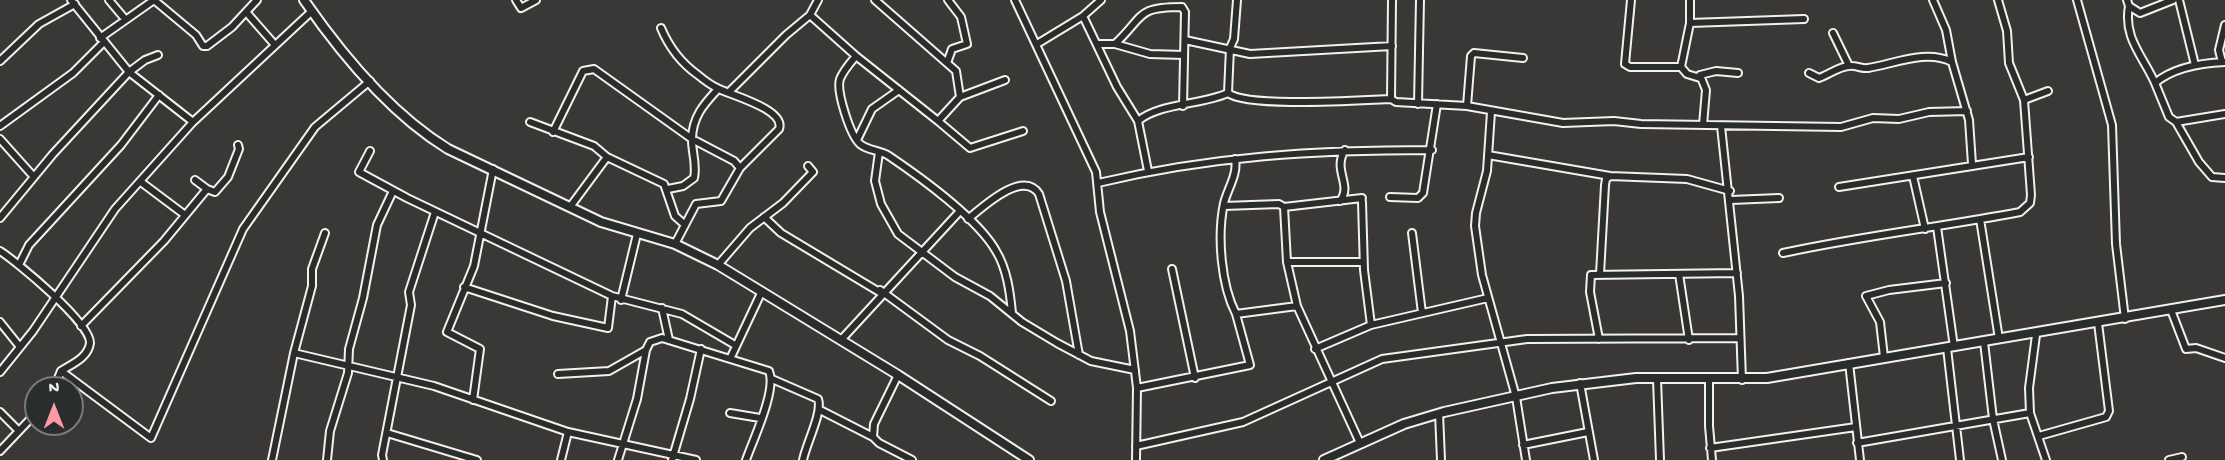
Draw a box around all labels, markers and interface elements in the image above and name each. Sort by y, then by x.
north arrow [24,376,84,436]
text: N [49,380,59,399]

